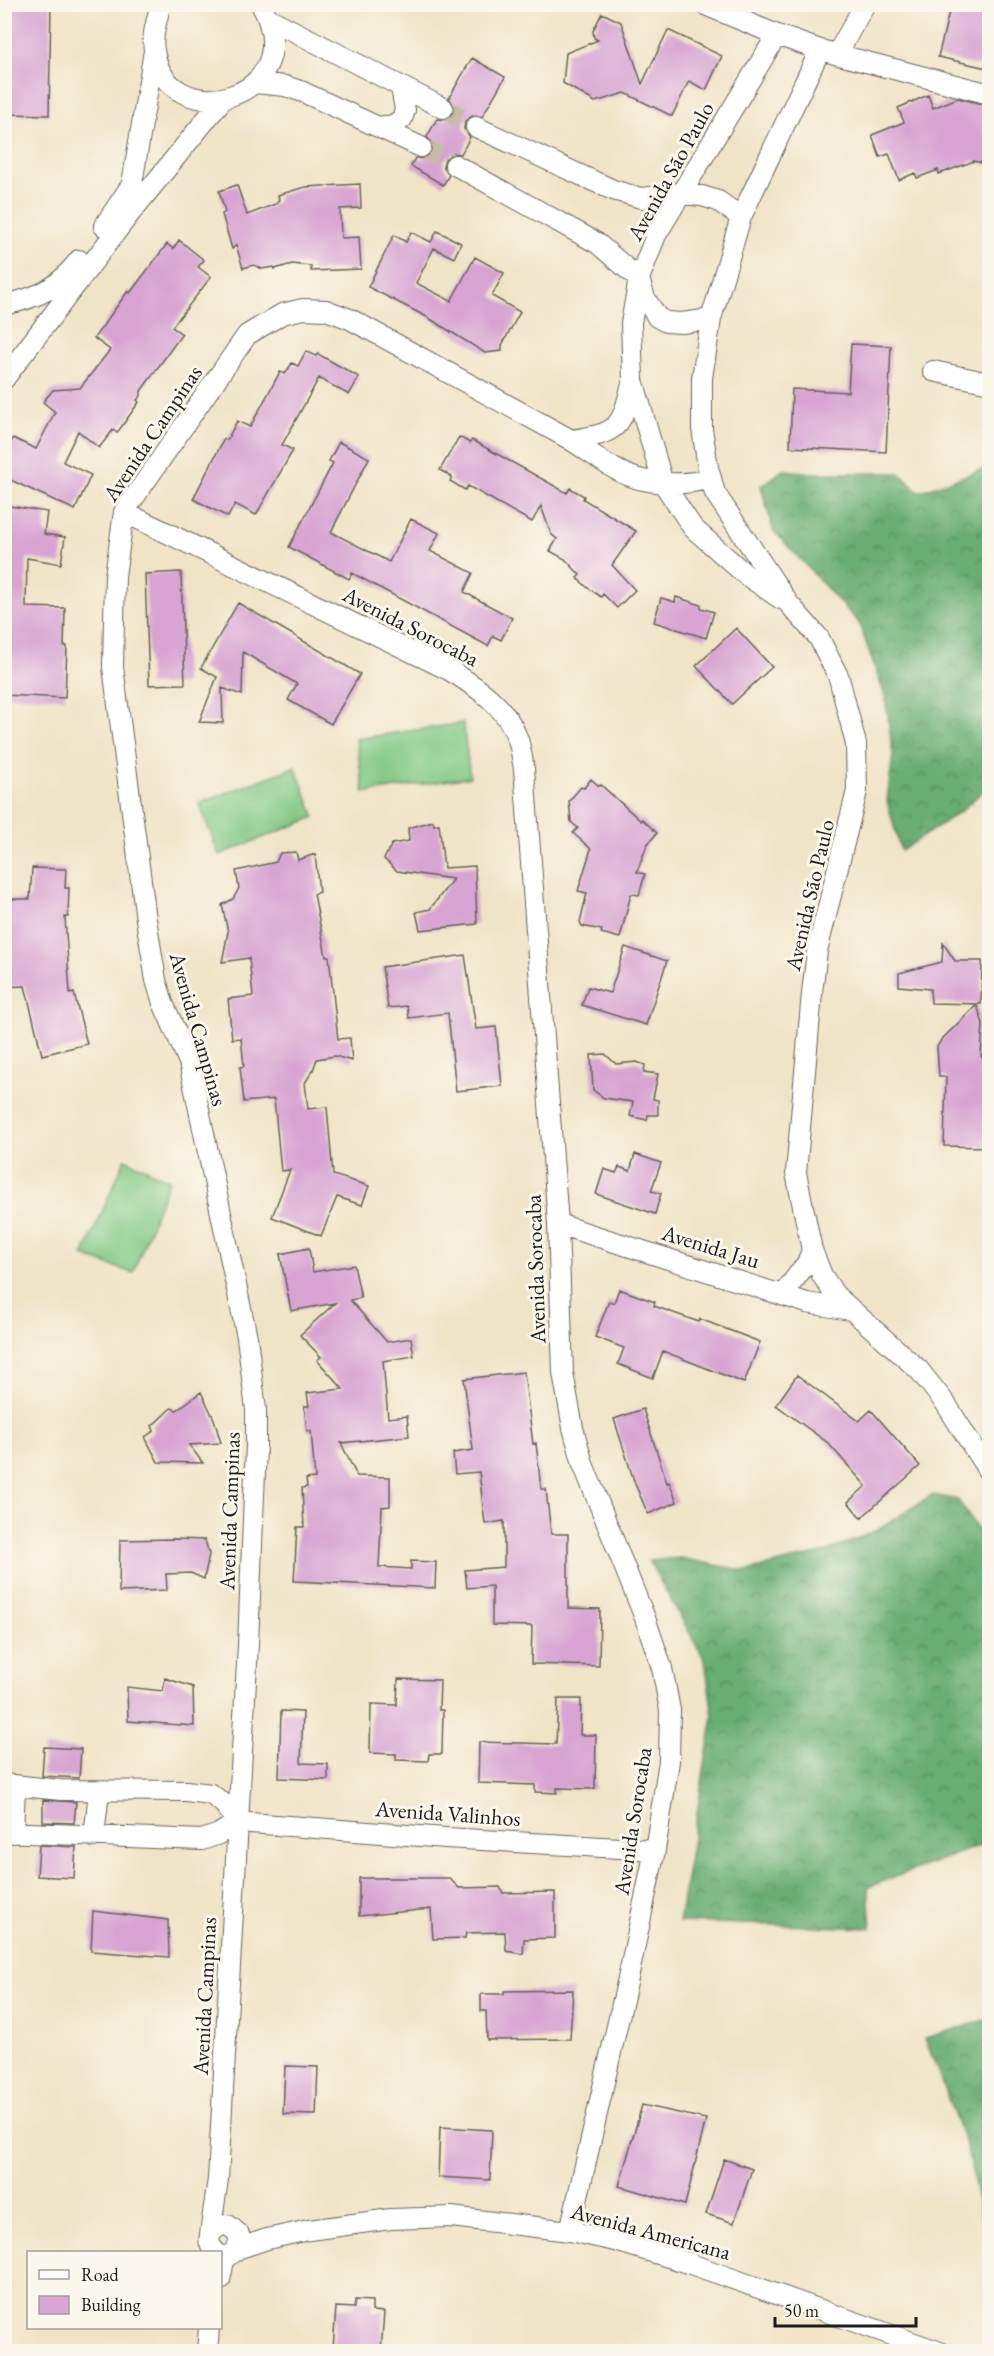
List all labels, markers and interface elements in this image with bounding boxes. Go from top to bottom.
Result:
street label: Avenida São Paulo [620,97,721,247]
street label: Avenida Campinas [96,359,209,508]
street label: Avenida Sorocaba [337,579,484,673]
street label: Avenida São Paulo [778,816,841,975]
street label: Avenida Campinas [162,948,234,1109]
street label: Avenida Sorocaba [518,1194,553,1345]
street label: Avenida Jau [658,1218,764,1275]
street label: Avenida Campinas [212,1431,247,1592]
street label: Avenida Sorocaba [606,1745,659,1898]
street label: Avenida Valinhos [373,1794,522,1833]
street label: Avenida Campinas [186,1916,223,2077]
street label: Avenida Americana [567,2196,734,2267]
legend [27,2251,222,2329]
text: Road [81,2263,120,2286]
scale bar [775,2290,916,2328]
text: Building [81,2293,141,2316]
text: 50 m [784,2299,819,2322]

